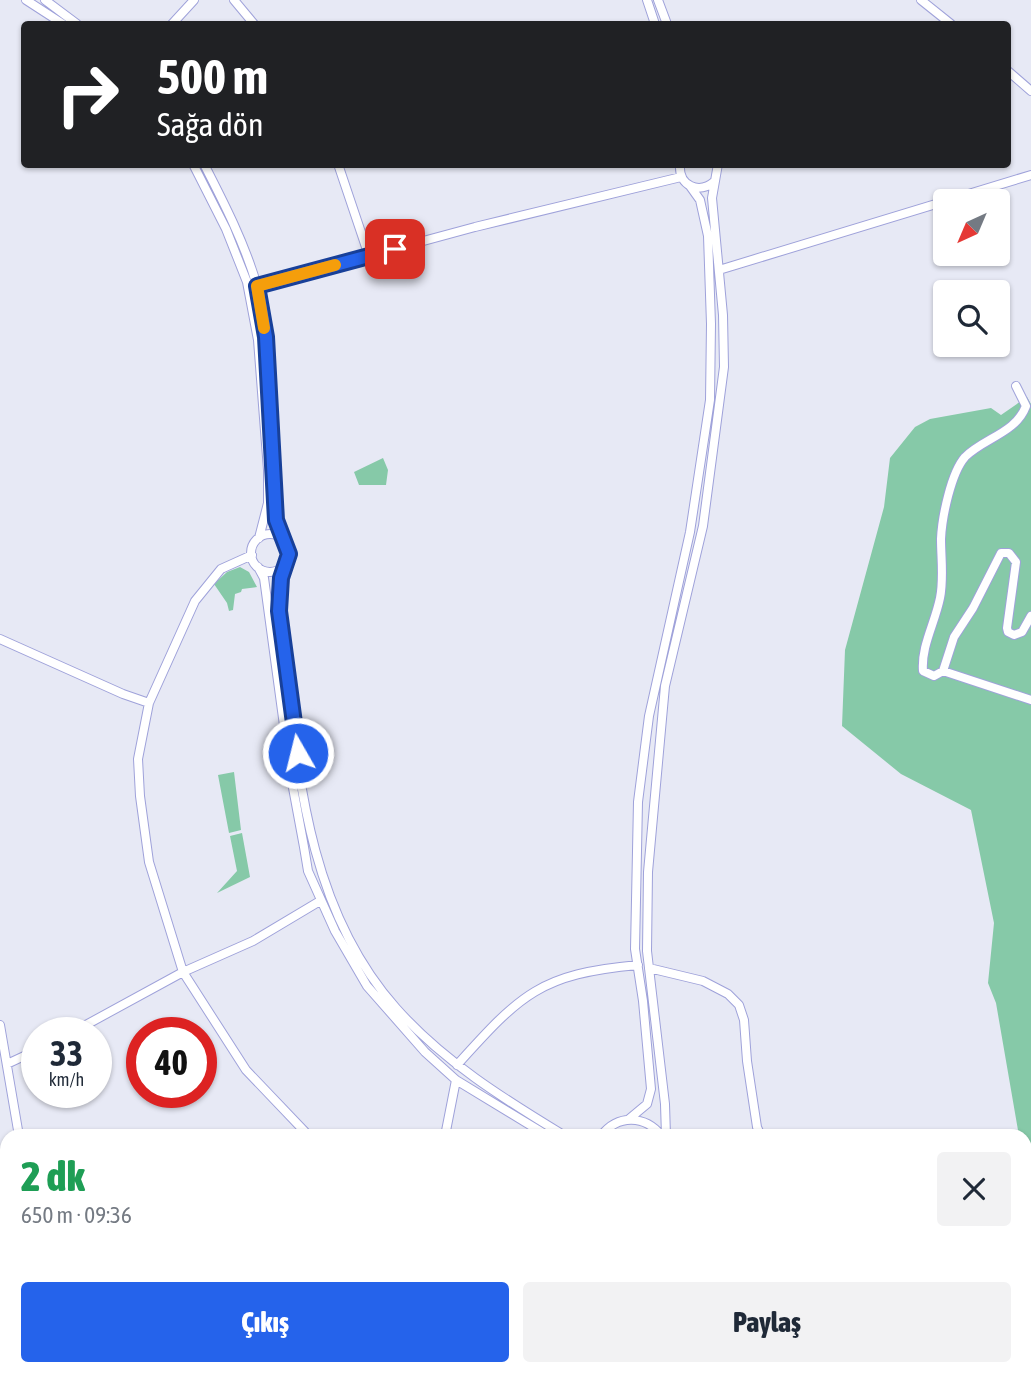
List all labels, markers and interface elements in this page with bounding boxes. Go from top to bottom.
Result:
text: 500 m [157,48,268,104]
icon: right [42,49,133,140]
text: Sağa dön [157,106,263,143]
north arrow [933,189,1010,266]
map controls [933,189,1010,357]
pin [365,219,425,279]
icon: arrive [376,230,414,268]
button: search [933,280,1010,357]
position arrow [261,716,335,790]
speed limit sign: 40 [126,1017,217,1108]
text: 33 [50,1033,83,1073]
text: km/h [49,1069,84,1090]
text: 2 dk [21,1152,85,1200]
button: close [937,1152,1011,1226]
text: 650 m · 09:36 [21,1202,132,1228]
button: Çıkış [21,1282,509,1362]
button: Paylaş [523,1282,1011,1362]

